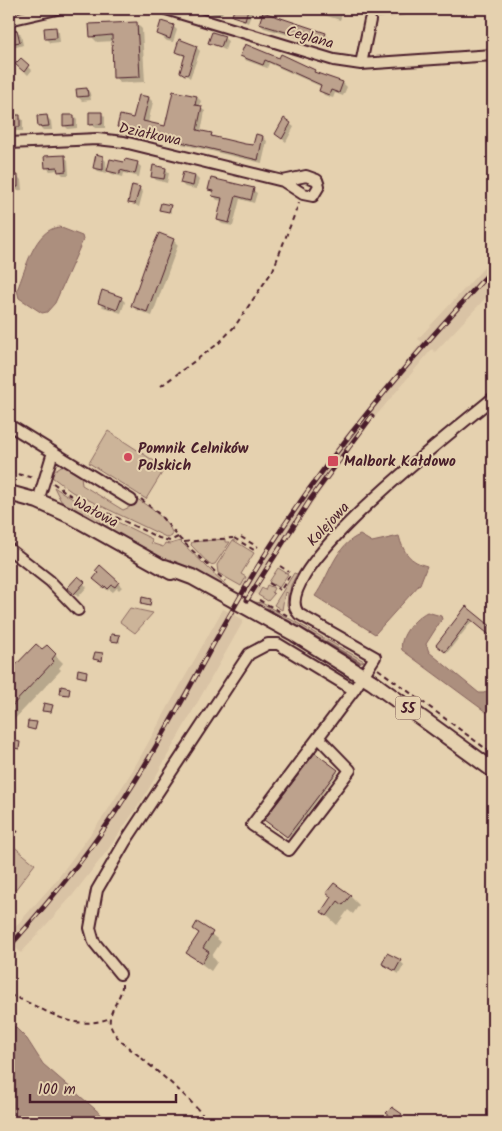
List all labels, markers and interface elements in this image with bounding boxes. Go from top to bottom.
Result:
street label: Ceglana [283,20,336,56]
street label: Działkowa [116,117,183,153]
place label: Pomnik Celników Polskich [138,437,249,478]
place label: Malbork Kałdowo [344,450,456,474]
marker: Pomnik Celników Polskich [122,451,134,463]
marker: Malbork Kałdowo [326,454,340,468]
street label: Wałowa [69,491,122,535]
street label: Kolejowa [302,497,356,553]
road number: 55 [396,696,420,720]
scale bar [30,1071,176,1103]
text: 100 m [38,1078,76,1102]

